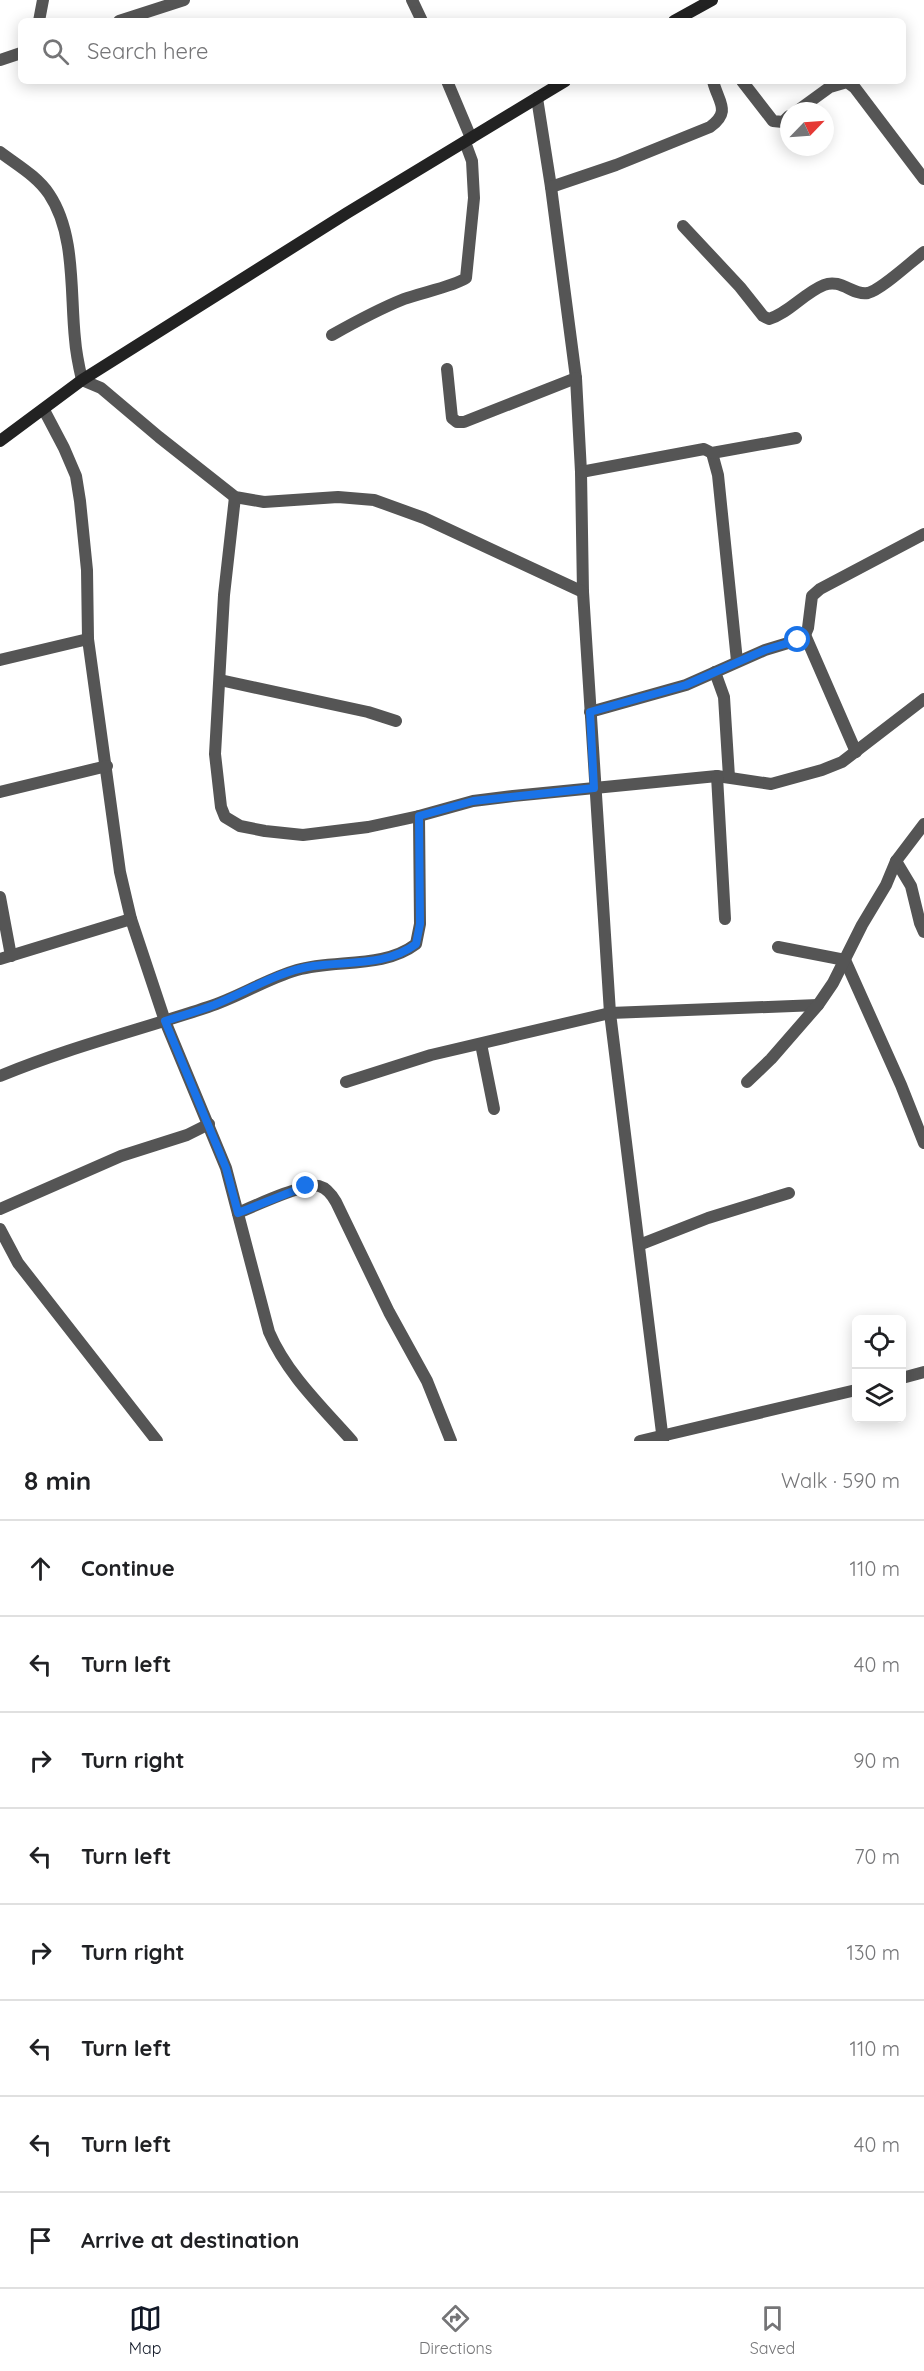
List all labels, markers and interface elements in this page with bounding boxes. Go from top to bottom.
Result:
search box [18,18,906,84]
icon: search [39,35,72,68]
text: Search here [87,37,208,65]
north arrow [780,102,834,156]
route start [784,626,810,652]
route end [292,1172,318,1198]
map controls [852,1315,906,1423]
button: locate [852,1315,906,1369]
button: layers [852,1369,906,1423]
text: 8 min [24,1464,91,1497]
text: Walk · 590 m [781,1468,900,1493]
icon: ahead [24,1552,57,1585]
text: Continue [81,1554,175,1582]
text: 110 m [850,1556,900,1581]
icon: left [24,1648,57,1681]
text: Turn left [81,1650,171,1678]
text: 40 m [854,1652,900,1677]
icon: right [24,1744,57,1777]
text: Turn right [81,1746,185,1774]
text: 90 m [853,1748,900,1773]
icon: left [24,1840,57,1873]
text: Turn left [81,1842,171,1870]
text: 70 m [854,1844,900,1869]
icon: right [24,1936,57,1969]
text: Turn right [81,1938,185,1966]
text: 130 m [847,1940,900,1965]
icon: left [24,2032,57,2065]
text: Turn left [81,2034,171,2062]
text: 110 m [850,2036,900,2061]
icon: left [24,2128,57,2161]
text: Turn left [81,2130,171,2158]
text: 40 m [854,2132,900,2157]
icon: arrive [24,2224,57,2257]
text: Arrive at destination [81,2226,299,2254]
tab: Map [129,2302,162,2358]
tab: Directions [419,2302,492,2358]
tab: Saved [750,2302,795,2358]

